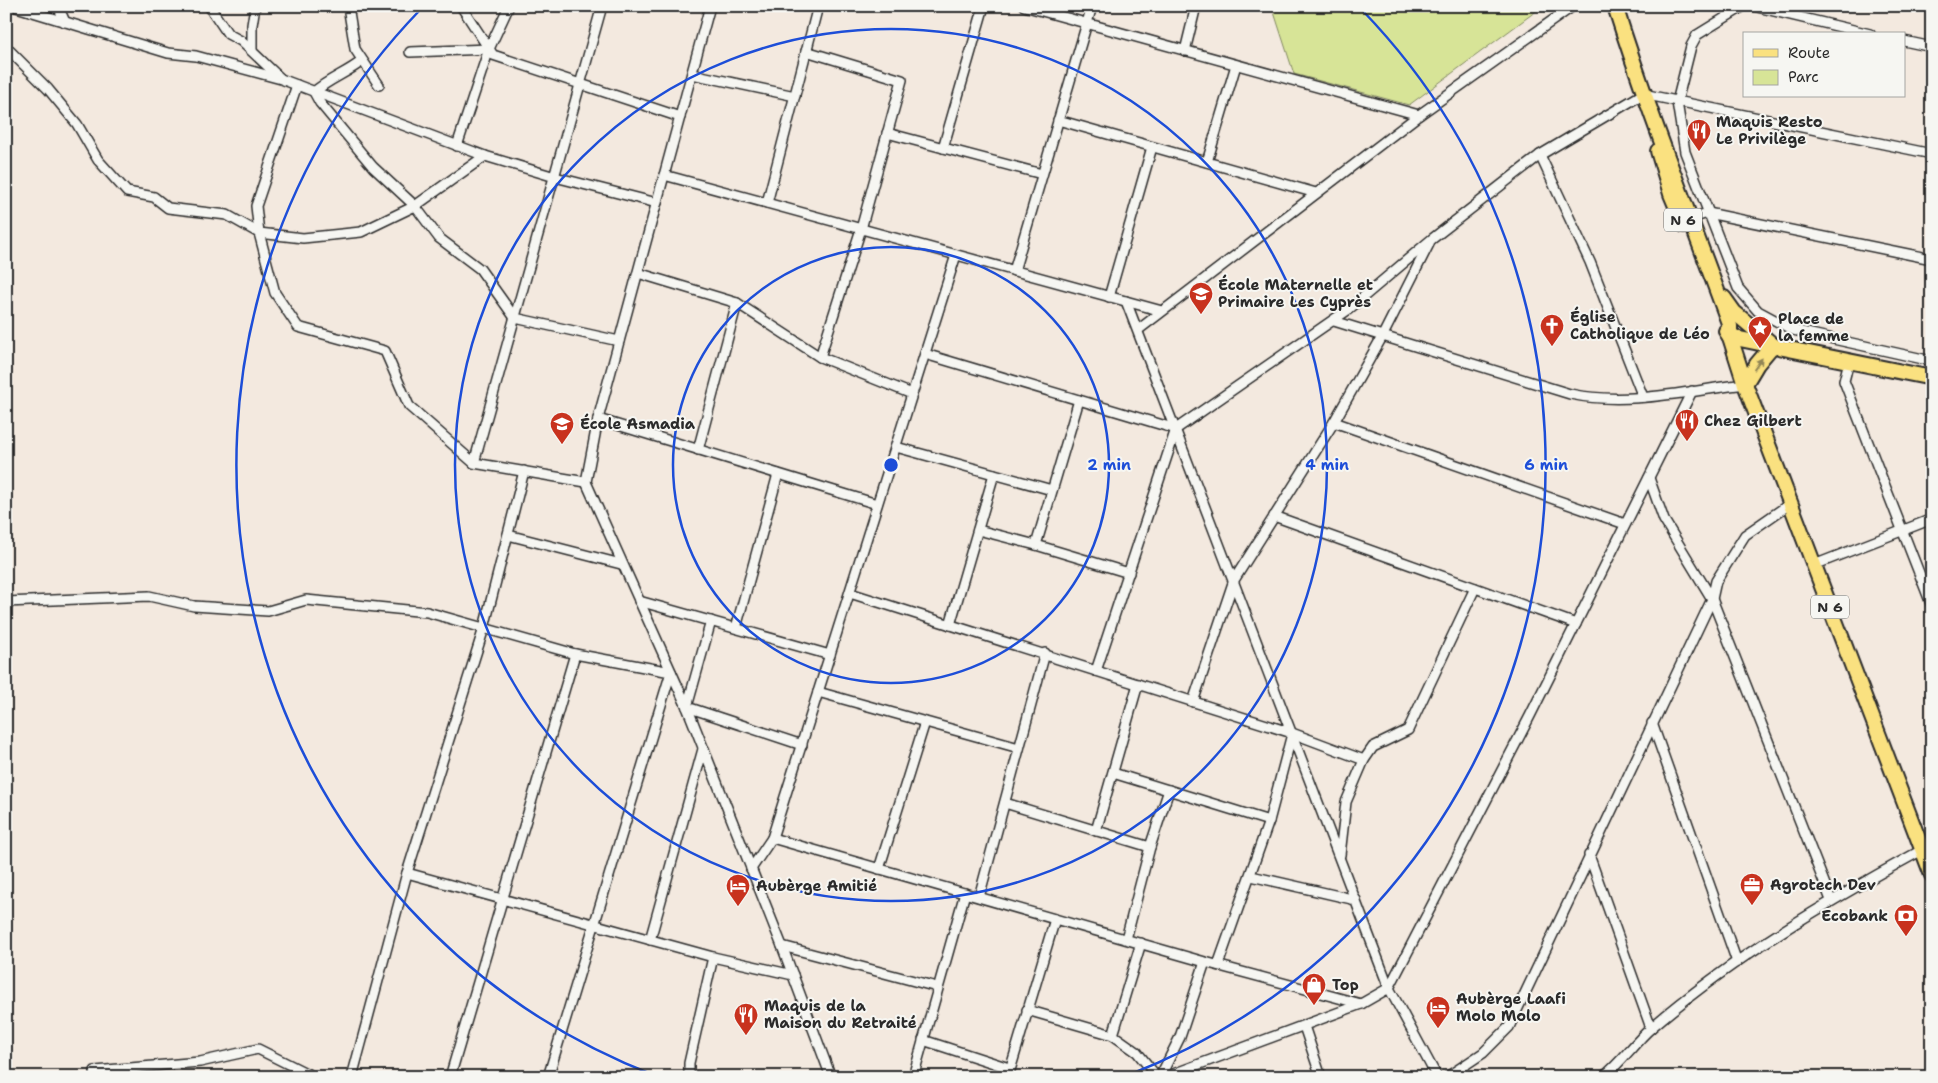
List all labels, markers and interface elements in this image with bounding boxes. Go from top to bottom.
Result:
legend [1743,32,1906,98]
text: Route [1788,43,1830,63]
text: Parc [1788,67,1819,87]
place label: Maquis Resto Le Privilège [1716,112,1823,149]
restaurant icon: Maquis Resto Le Privilège [1686,118,1712,152]
road number: N 6 [1664,208,1702,232]
place label: École Maternelle et Primaire Les Cyprès [1218,274,1373,312]
school or university icon: École Maternelle et Primaire Les Cyprès [1188,281,1214,315]
place label: Église Catholique de Léo [1570,306,1710,344]
place label: Place de la femme [1778,309,1849,346]
church icon: Église Catholique de Léo [1539,313,1565,347]
place icon: Place de la femme [1747,315,1773,349]
one-way arrow [1753,357,1763,371]
restaurant icon: Chez Gilbert [1674,408,1700,442]
school or university icon: École Asmadia [549,411,575,445]
place label: Chez Gilbert [1704,411,1802,431]
place label: École Asmadia [580,413,696,434]
text: 2 min [1087,455,1131,475]
text: 4 min [1305,455,1349,475]
text: 6 min [1524,455,1568,475]
centre of rings [882,456,900,474]
road number: N 6 [1811,596,1849,618]
office icon: Agrotech Dev [1739,872,1765,906]
hotel icon: Aubèrge Amitié [725,873,751,907]
place label: Agrotech Dev [1770,875,1876,895]
place label: Aubèrge Amitié [756,876,877,896]
bank icon: Ecobank [1893,903,1919,937]
place label: Ecobank [1821,906,1888,926]
shop icon: Top [1301,972,1327,1006]
place label: Top [1332,975,1359,995]
place label: Aubèrge Laafi Molo Molo [1456,989,1566,1026]
hotel icon: Aubèrge Laafi Molo Molo [1425,995,1451,1029]
place label: Maquis de la Maison du Retraité [764,996,917,1033]
restaurant icon: Maquis de la Maison du Retraité [733,1002,759,1036]

